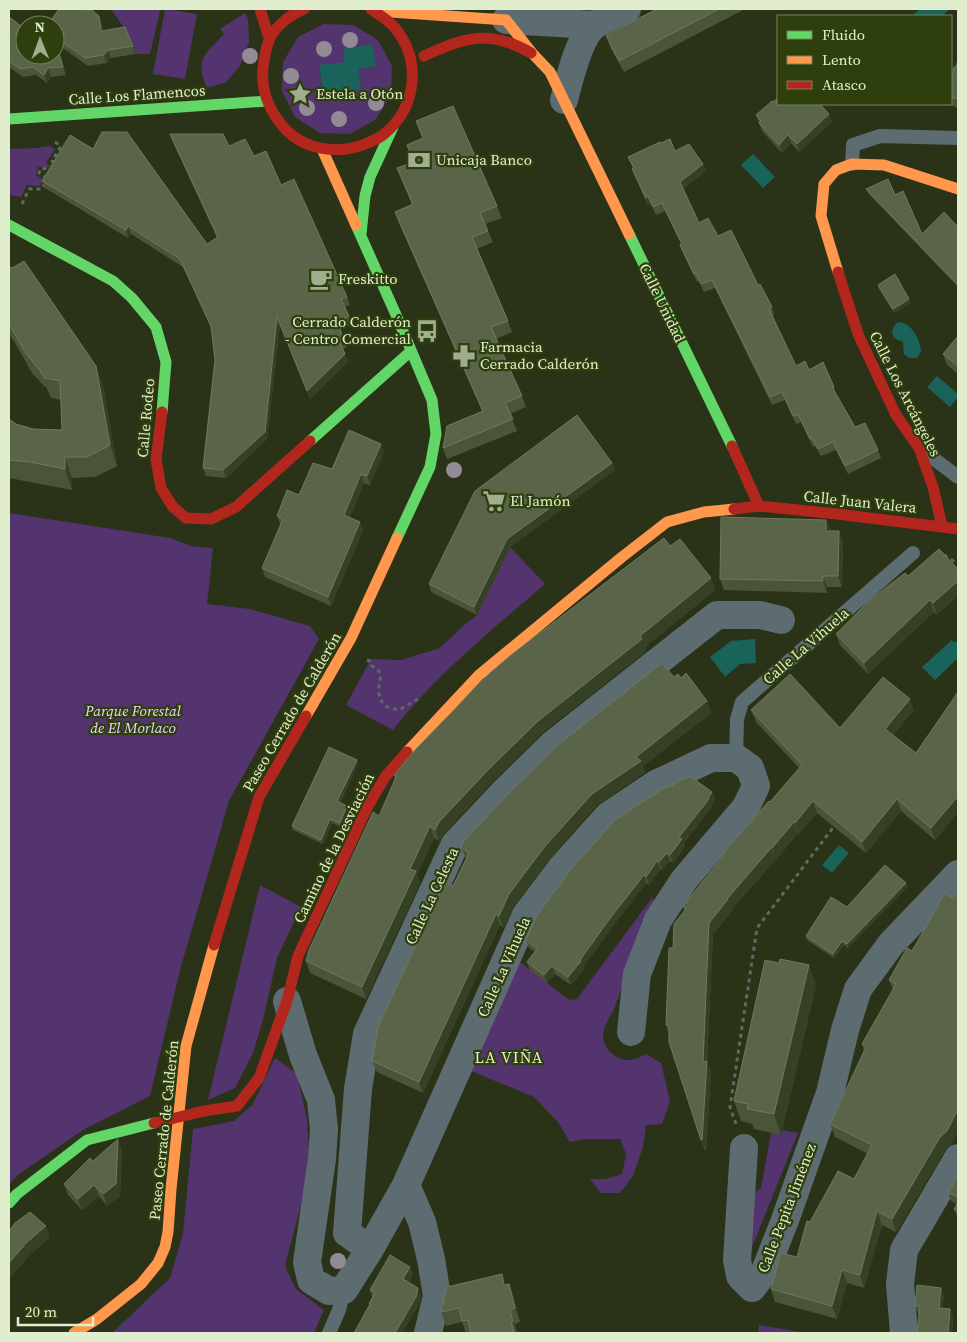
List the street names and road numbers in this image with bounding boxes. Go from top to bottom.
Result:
street label: Calle Los Flamencos [68,79,206,110]
street label: Calle Unidad [634,260,691,346]
street label: Calle Los Arcángeles [865,327,946,460]
street label: Calle Rodeo [132,377,159,458]
street label: Calle Juan Valera [803,485,918,518]
street label: Calle La Vihuela [758,602,854,689]
street label: Paseo Cerrado de Calderón [237,628,346,795]
street label: Camino de la Desviación [288,769,379,926]
street label: Calle La Celesta [400,843,463,948]
street label: Calle La Vihuela [472,913,535,1020]
street label: Paseo Cerrado de Calderón [144,1039,183,1221]
street label: Calle Pepita Jiménez [752,1140,821,1276]

